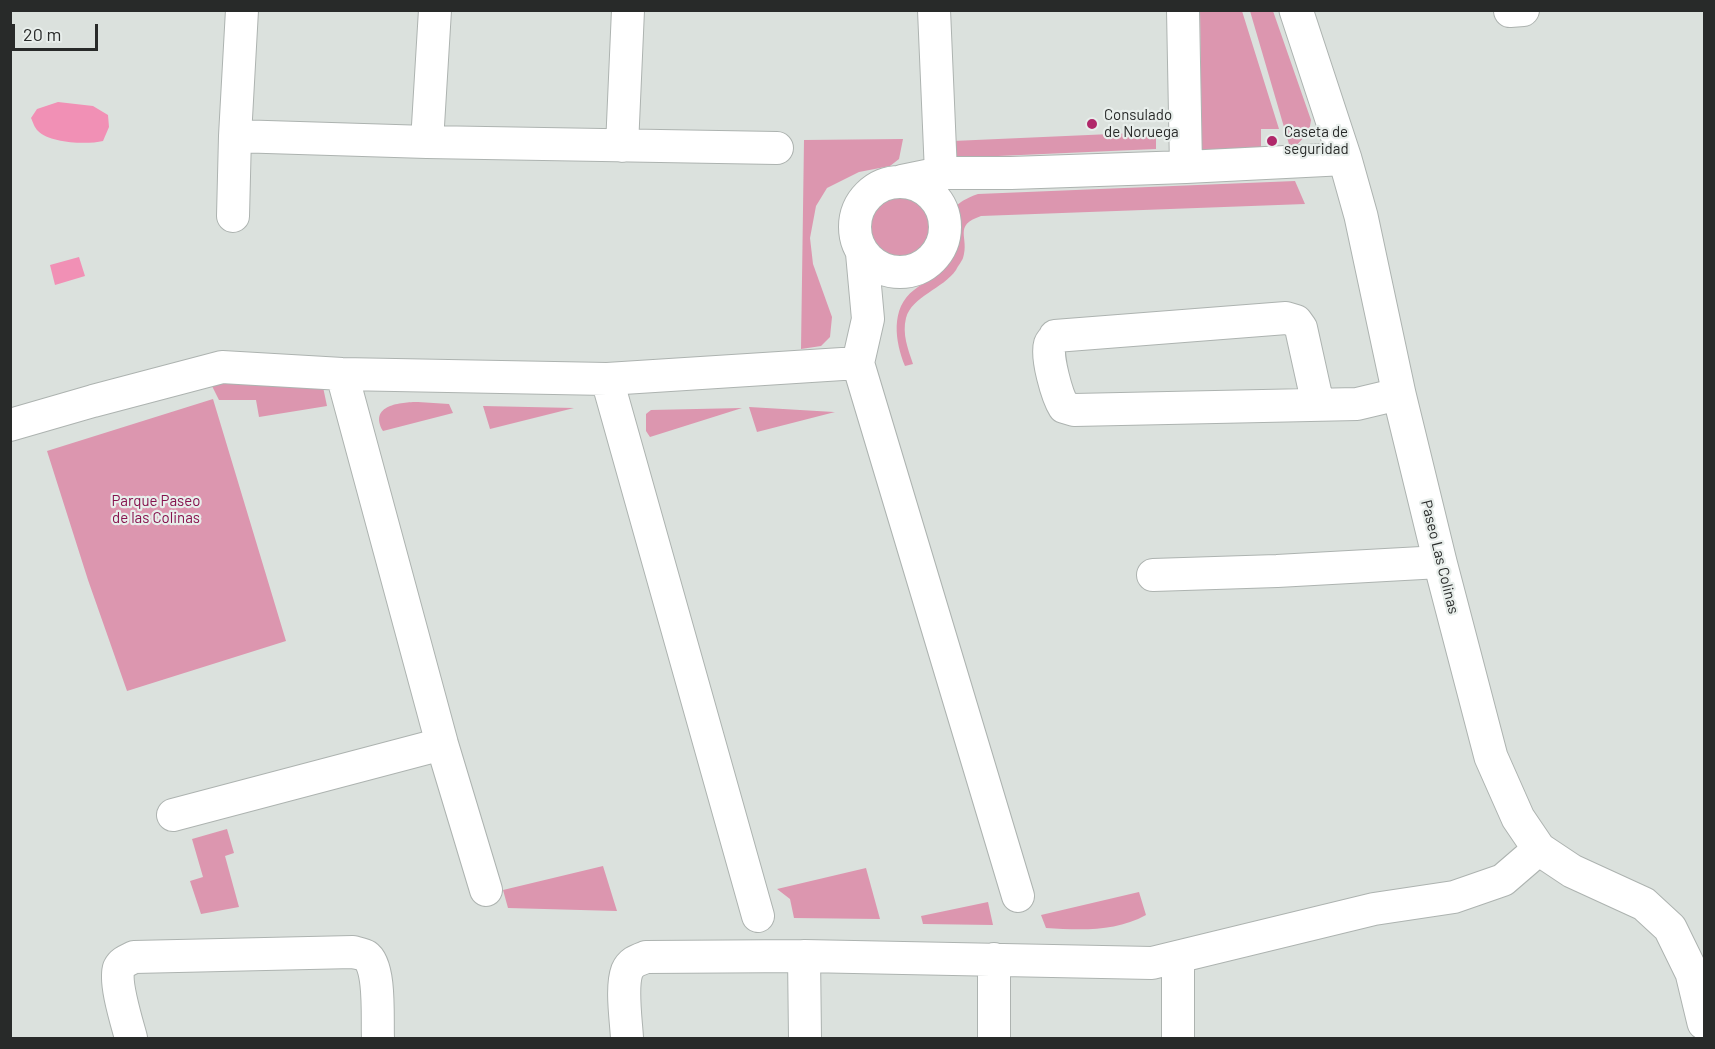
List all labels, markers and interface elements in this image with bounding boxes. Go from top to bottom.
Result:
scale bar [15,12,100,50]
text: 20 m [23,23,61,45]
place label: Consulado de Noruega [1104,106,1179,141]
marker: Consulado de Noruega [1085,117,1099,131]
place label: Caseta de seguridad [1284,123,1349,158]
marker: Caseta de seguridad [1265,134,1279,148]
park label: Parque Paseo de las Colinas [112,492,200,527]
street label: Paseo Las Colinas [1417,498,1463,616]

